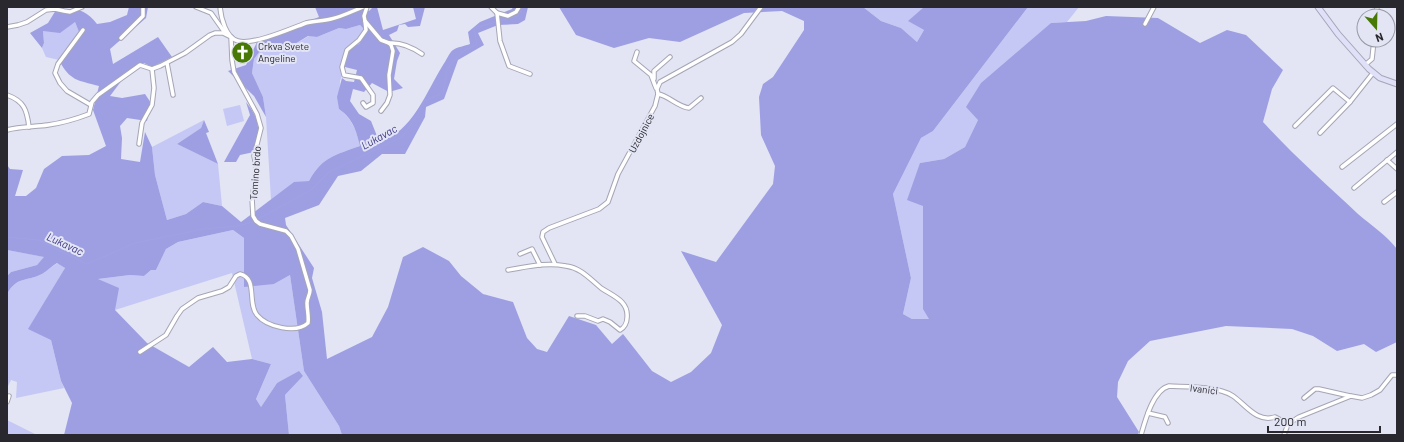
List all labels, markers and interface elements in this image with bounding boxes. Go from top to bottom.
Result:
north arrow [1356,8,1396,48]
text: N [1374,31,1385,45]
church icon: Crkva Svete Angeline [230,39,256,65]
place label: Crkva Svete Angeline [258,40,309,64]
street label: Uzdojnice [626,111,656,155]
water label: Lukavac [359,121,399,152]
street label: Tomino brdo [247,146,263,200]
water label: Lukavac [45,229,86,258]
street label: Ivanići [1189,381,1219,397]
scale bar [1268,408,1380,434]
text: 200 m [1274,414,1306,428]

